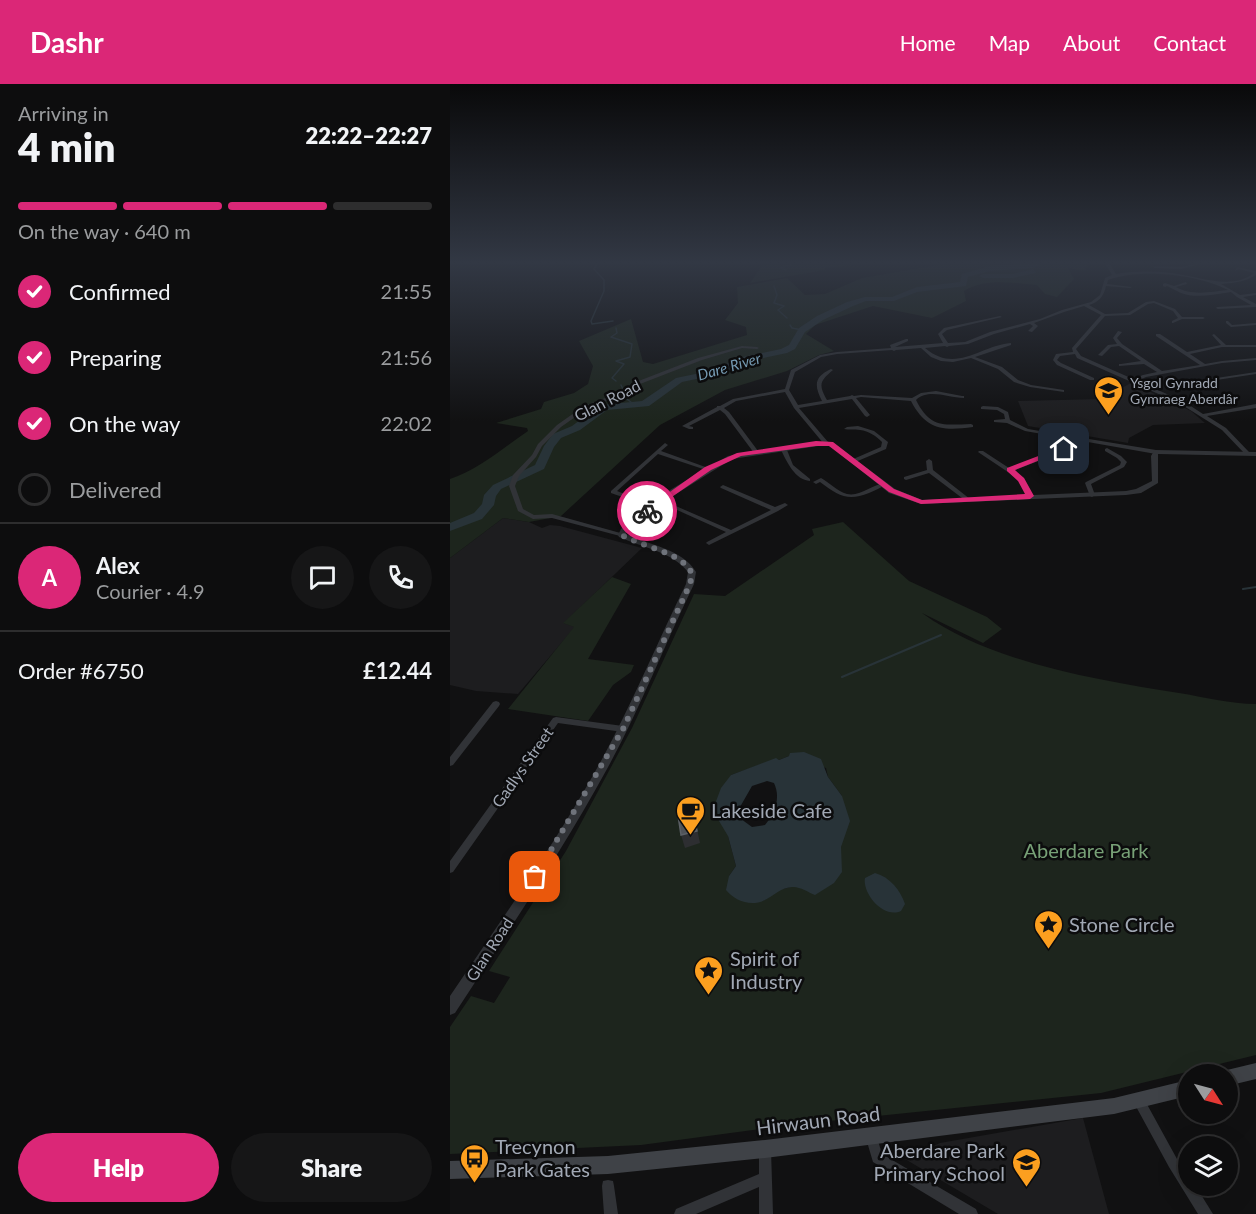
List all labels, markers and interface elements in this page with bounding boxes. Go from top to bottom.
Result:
text: Dashr [30,25,104,59]
text: Home [900,30,956,55]
text: Map [989,30,1030,55]
text: About [1063,30,1120,55]
text: Contact [1153,30,1226,55]
text: Arriving in [18,101,109,125]
text: 22:22–22:27 [306,122,432,149]
text: 4 min [18,124,115,170]
text: On the way · 640 m [18,219,191,243]
icon: check [18,275,51,308]
text: Confirmed [69,278,171,305]
text: 21:55 [381,279,432,303]
icon: check [18,341,51,374]
text: Preparing [69,344,161,371]
text: 21:56 [381,345,432,369]
water label: Dare River [695,348,764,384]
school or university icon: Ysgol Gynradd Gymraeg Aberdâr [1093,374,1125,416]
place label: Ysgol Gynradd Gymraeg Aberdâr [1130,374,1238,407]
street label: Glan Road [571,375,643,425]
icon: check [18,407,51,440]
text: On the way [69,410,180,437]
text: 22:02 [381,411,432,435]
pin [1038,423,1089,474]
icon: home [1047,432,1080,465]
text: Delivered [69,476,162,503]
courier [617,481,677,541]
icon: bike [631,495,664,528]
button: chat [291,546,354,609]
button: phone [369,546,432,609]
text: Alex [96,552,140,579]
text: A [42,564,57,591]
text: Courier · 4.9 [96,579,205,603]
text: Order #6750 [18,657,144,684]
text: £12.44 [363,657,432,684]
street label: Gadlys Street [487,723,557,811]
cafe icon: Lakeside Cafe [674,794,706,836]
place label: Lakeside Cafe [711,798,832,822]
park label: Aberdare Park [1024,838,1149,862]
pin [509,851,560,902]
icon: bag [518,860,551,893]
place icon: Stone Circle [1032,908,1064,950]
place label: Stone Circle [1069,912,1175,936]
street label: Glan Road [461,914,517,984]
place label: Spirit of Industry [730,946,803,993]
place icon: Spirit of Industry [693,954,725,996]
north arrow [1178,1064,1238,1124]
map controls [1178,1064,1238,1196]
street label: Hirwaun Road [755,1101,881,1139]
button: Help [18,1133,219,1202]
button: Share [231,1133,432,1202]
place label: Trecynon Park Gates [495,1134,590,1181]
button: layers [1178,1136,1238,1196]
place label: Aberdare Park Primary School [874,1138,1006,1185]
bus stop icon: Trecynon Park Gates [458,1142,490,1184]
school or university icon: Aberdare Park Primary School [1010,1146,1042,1188]

